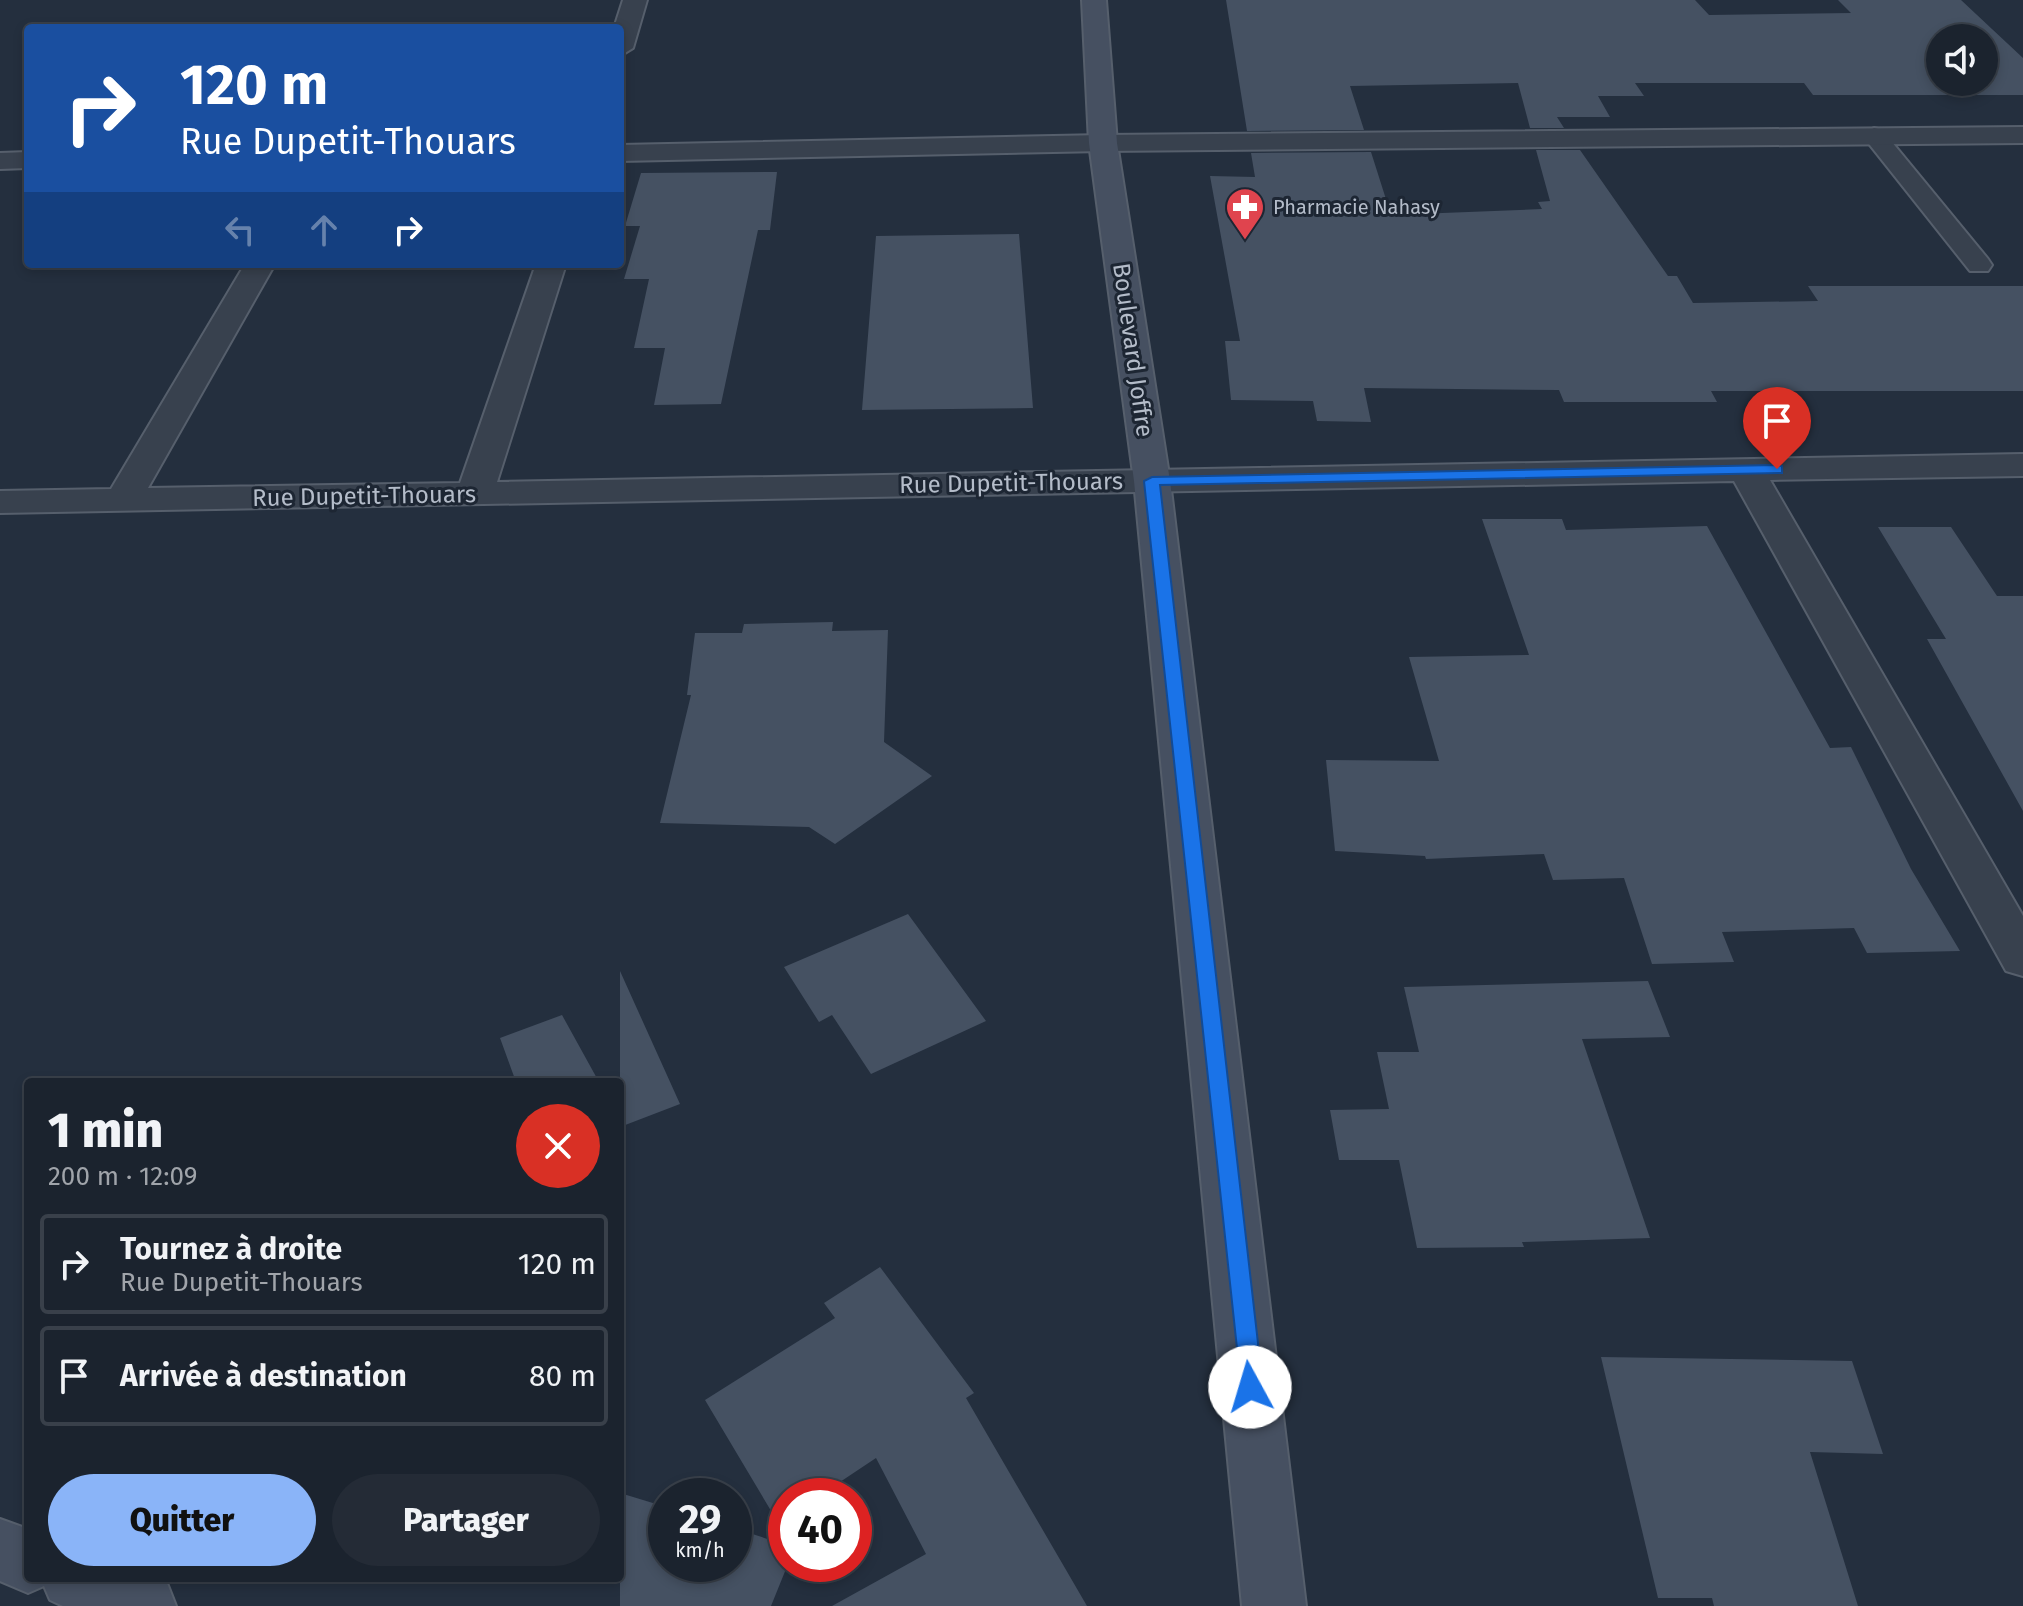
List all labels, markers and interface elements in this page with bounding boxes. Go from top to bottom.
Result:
map controls [1926,24,1998,96]
button: sound [1926,24,1998,96]
text: 120 m [180,52,328,119]
icon: right [48,56,152,160]
text: Rue Dupetit-Thouars [180,120,516,164]
pharmacy icon: Pharmacie Nahasy [1224,186,1266,241]
place label: Pharmacie Nahasy [1273,195,1440,219]
icon: left [218,208,262,252]
icon: ahead [302,208,346,252]
icon: right [386,208,430,252]
street label: Boulevard Joffre [1107,261,1159,439]
pin [1743,387,1811,469]
icon: arrive [1755,399,1799,443]
street label: Rue Dupetit-Thouars [899,467,1123,499]
street label: Rue Dupetit-Thouars [252,480,476,512]
text: 1 min [48,1102,163,1160]
button: close [516,1104,600,1188]
text: 200 m · 12:09 [48,1161,197,1192]
text: Tournez à droite [120,1231,342,1267]
icon: right [52,1242,96,1286]
text: 120 m [518,1246,596,1282]
text: Rue Dupetit-Thouars [120,1267,363,1298]
position arrow [1208,1345,1292,1429]
icon: arrive [52,1354,96,1398]
text: Arrivée à destination [120,1358,407,1394]
text: 80 m [529,1358,596,1394]
button: Quitter [48,1474,316,1566]
button: Partager [332,1474,600,1566]
speed limit sign: 40 [768,1478,872,1582]
text: 29 [679,1496,721,1544]
text: km/h [675,1538,725,1562]

